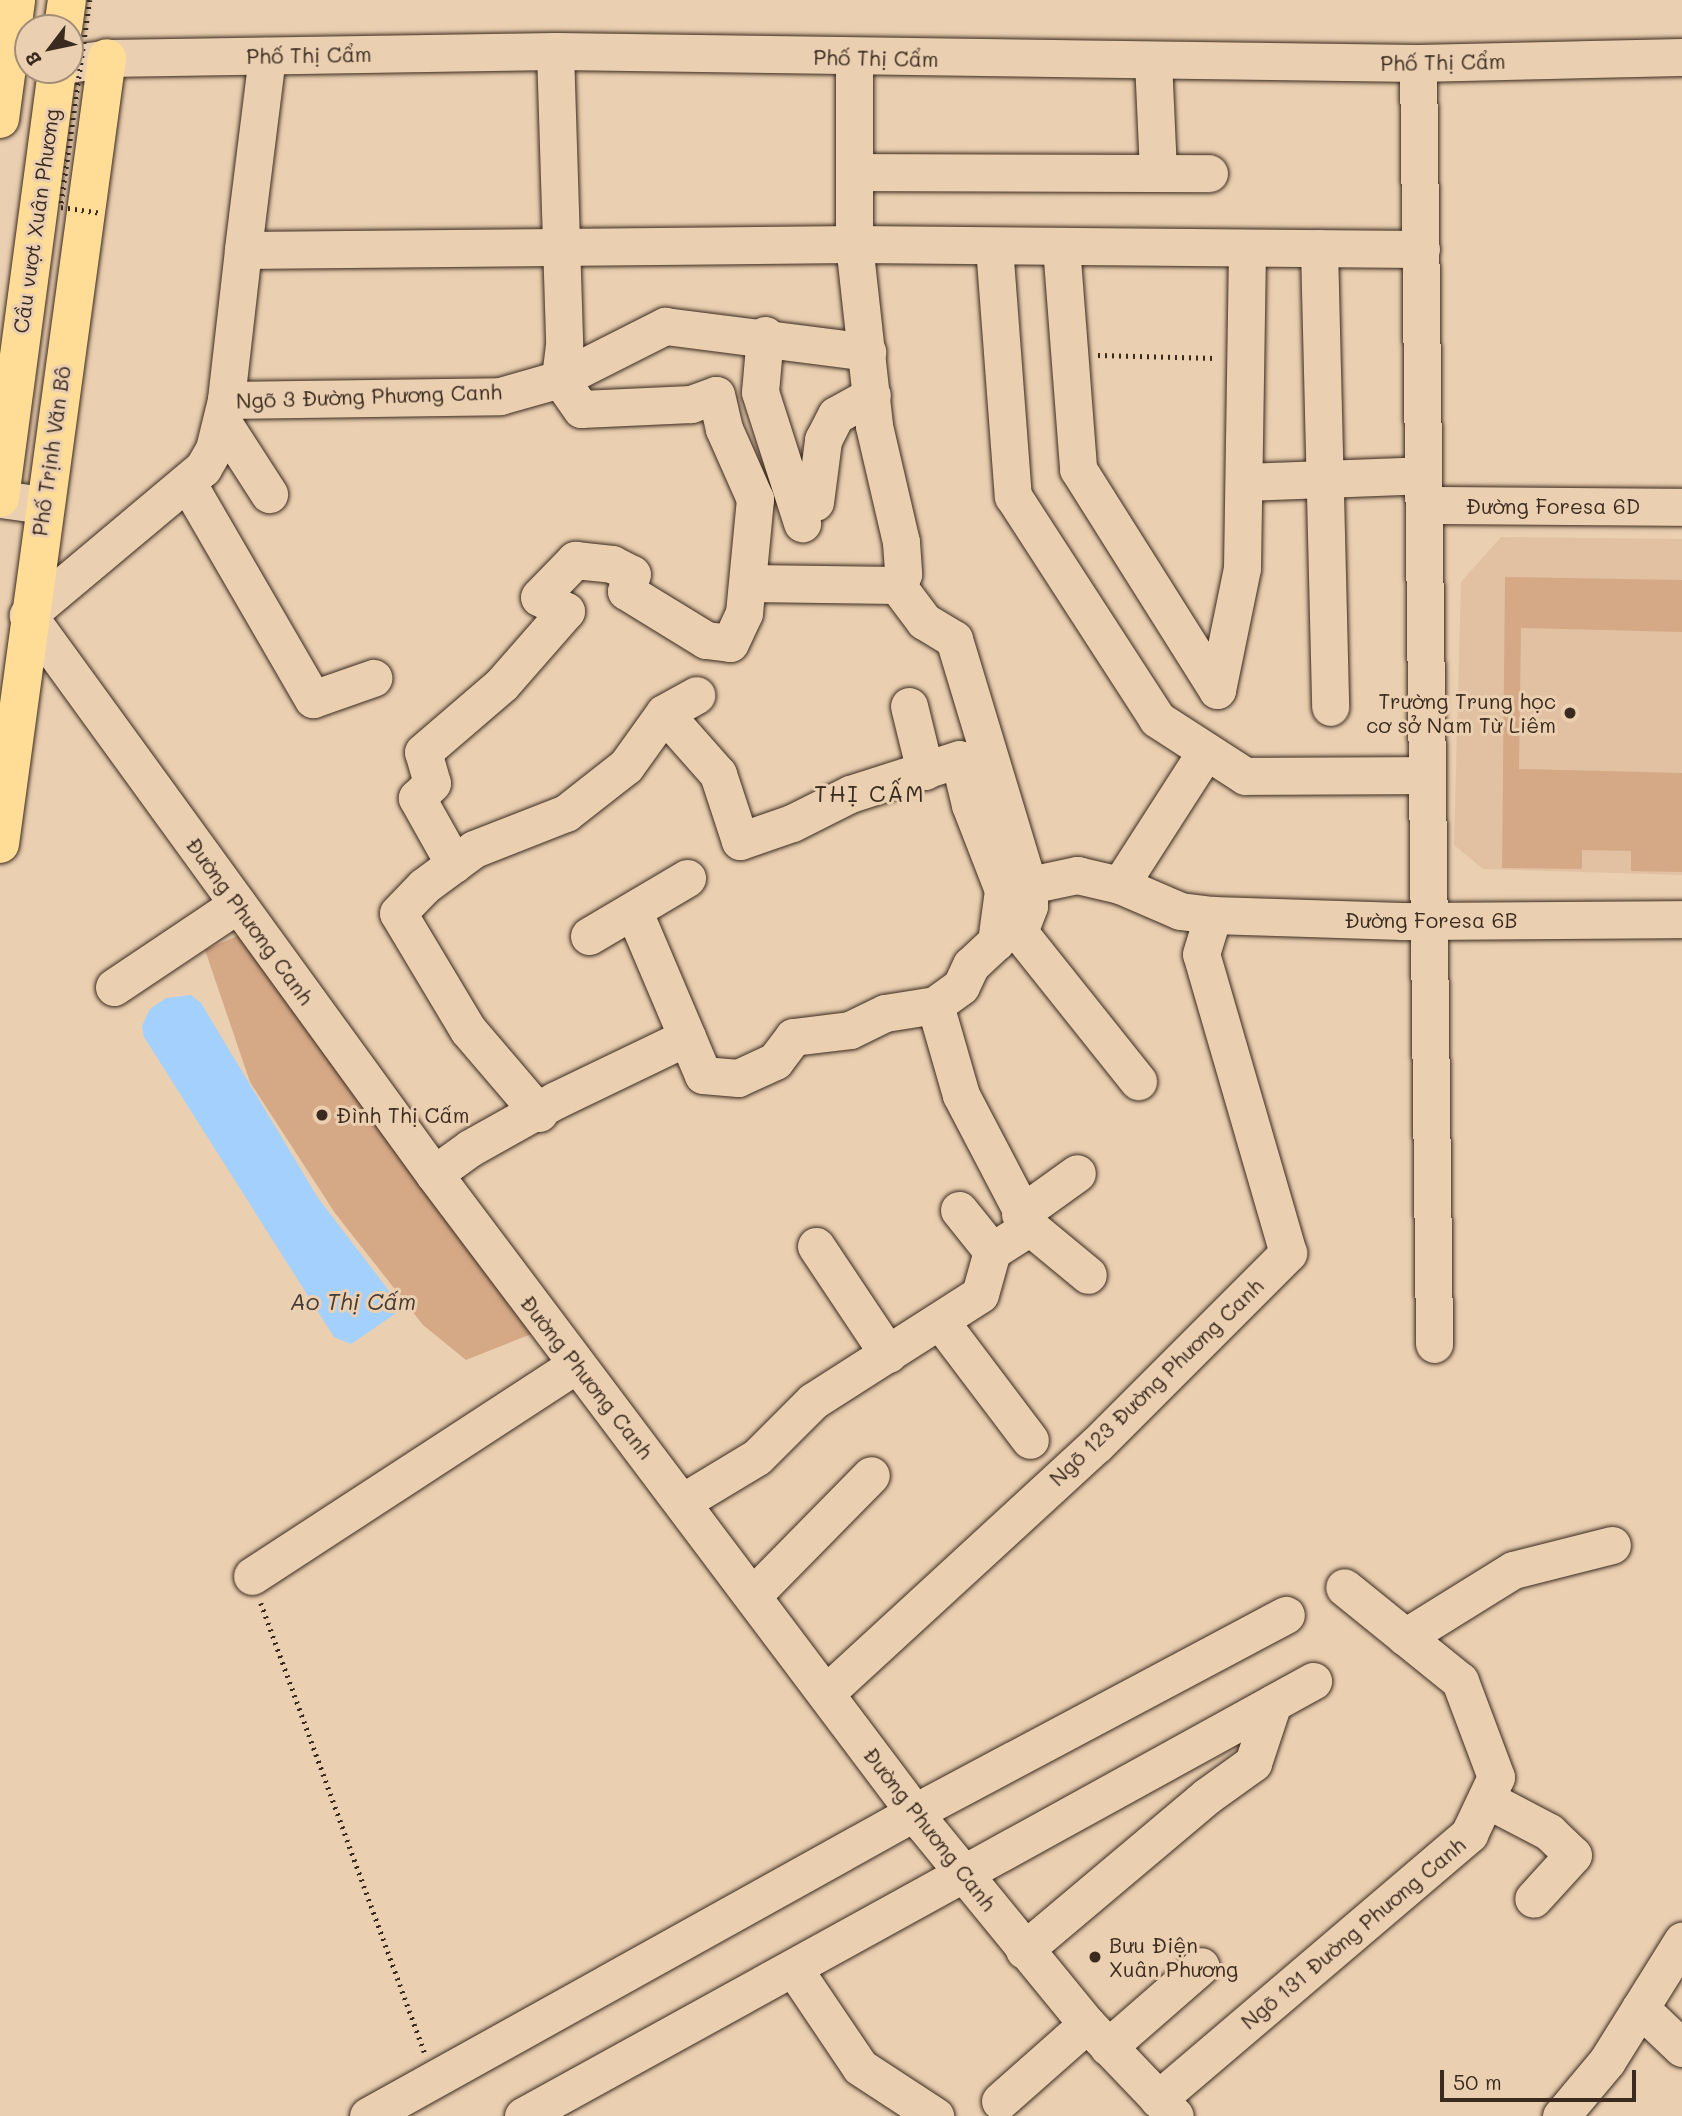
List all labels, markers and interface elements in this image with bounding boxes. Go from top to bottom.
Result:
north arrow [14,14,84,84]
street label: Phố Thị Cẩm [246,41,372,69]
street label: Phố Thị Cẩm [813,44,939,72]
text: B [18,47,46,71]
street label: Phố Thị Cẩm [1380,48,1506,76]
street label: Cầu vượt Xuân Phương [8,107,64,335]
street label: Phố Trịnh Văn Bô [27,364,75,538]
street label: Ngõ 3 Đường Phương Canh [236,379,502,413]
street label: Đường Foresa 6D [1466,493,1640,519]
place label: Trường Trung học cơ sở Nam Từ Liêm [1366,688,1556,738]
marker: Trường Trung học cơ sở Nam Từ Liêm [1562,705,1578,721]
district label: THỊ CẤM [815,779,925,807]
street label: Đường Phương Canh [181,833,319,1009]
street label: Đường Foresa 6B [1344,907,1518,933]
place label: Đình Thị Cấm [336,1102,469,1128]
marker: Đình Thị Cấm [314,1107,330,1123]
street label: Ngõ 123 Đường Phương Canh [1044,1273,1268,1491]
water label: Ao Thị Cấm [290,1287,416,1315]
street label: Đường Phương Canh [515,1290,659,1464]
street label: Đường Phương Canh [858,1742,1002,1916]
street label: Ngõ 131 Đường Phương Canh [1236,1832,1470,2034]
place label: Bưu Điện Xuân Phương [1109,1932,1238,1982]
marker: Bưu Điện Xuân Phương [1087,1949,1103,1965]
scale bar [1444,2056,1640,2100]
text: 50 m [1453,2068,1502,2095]

